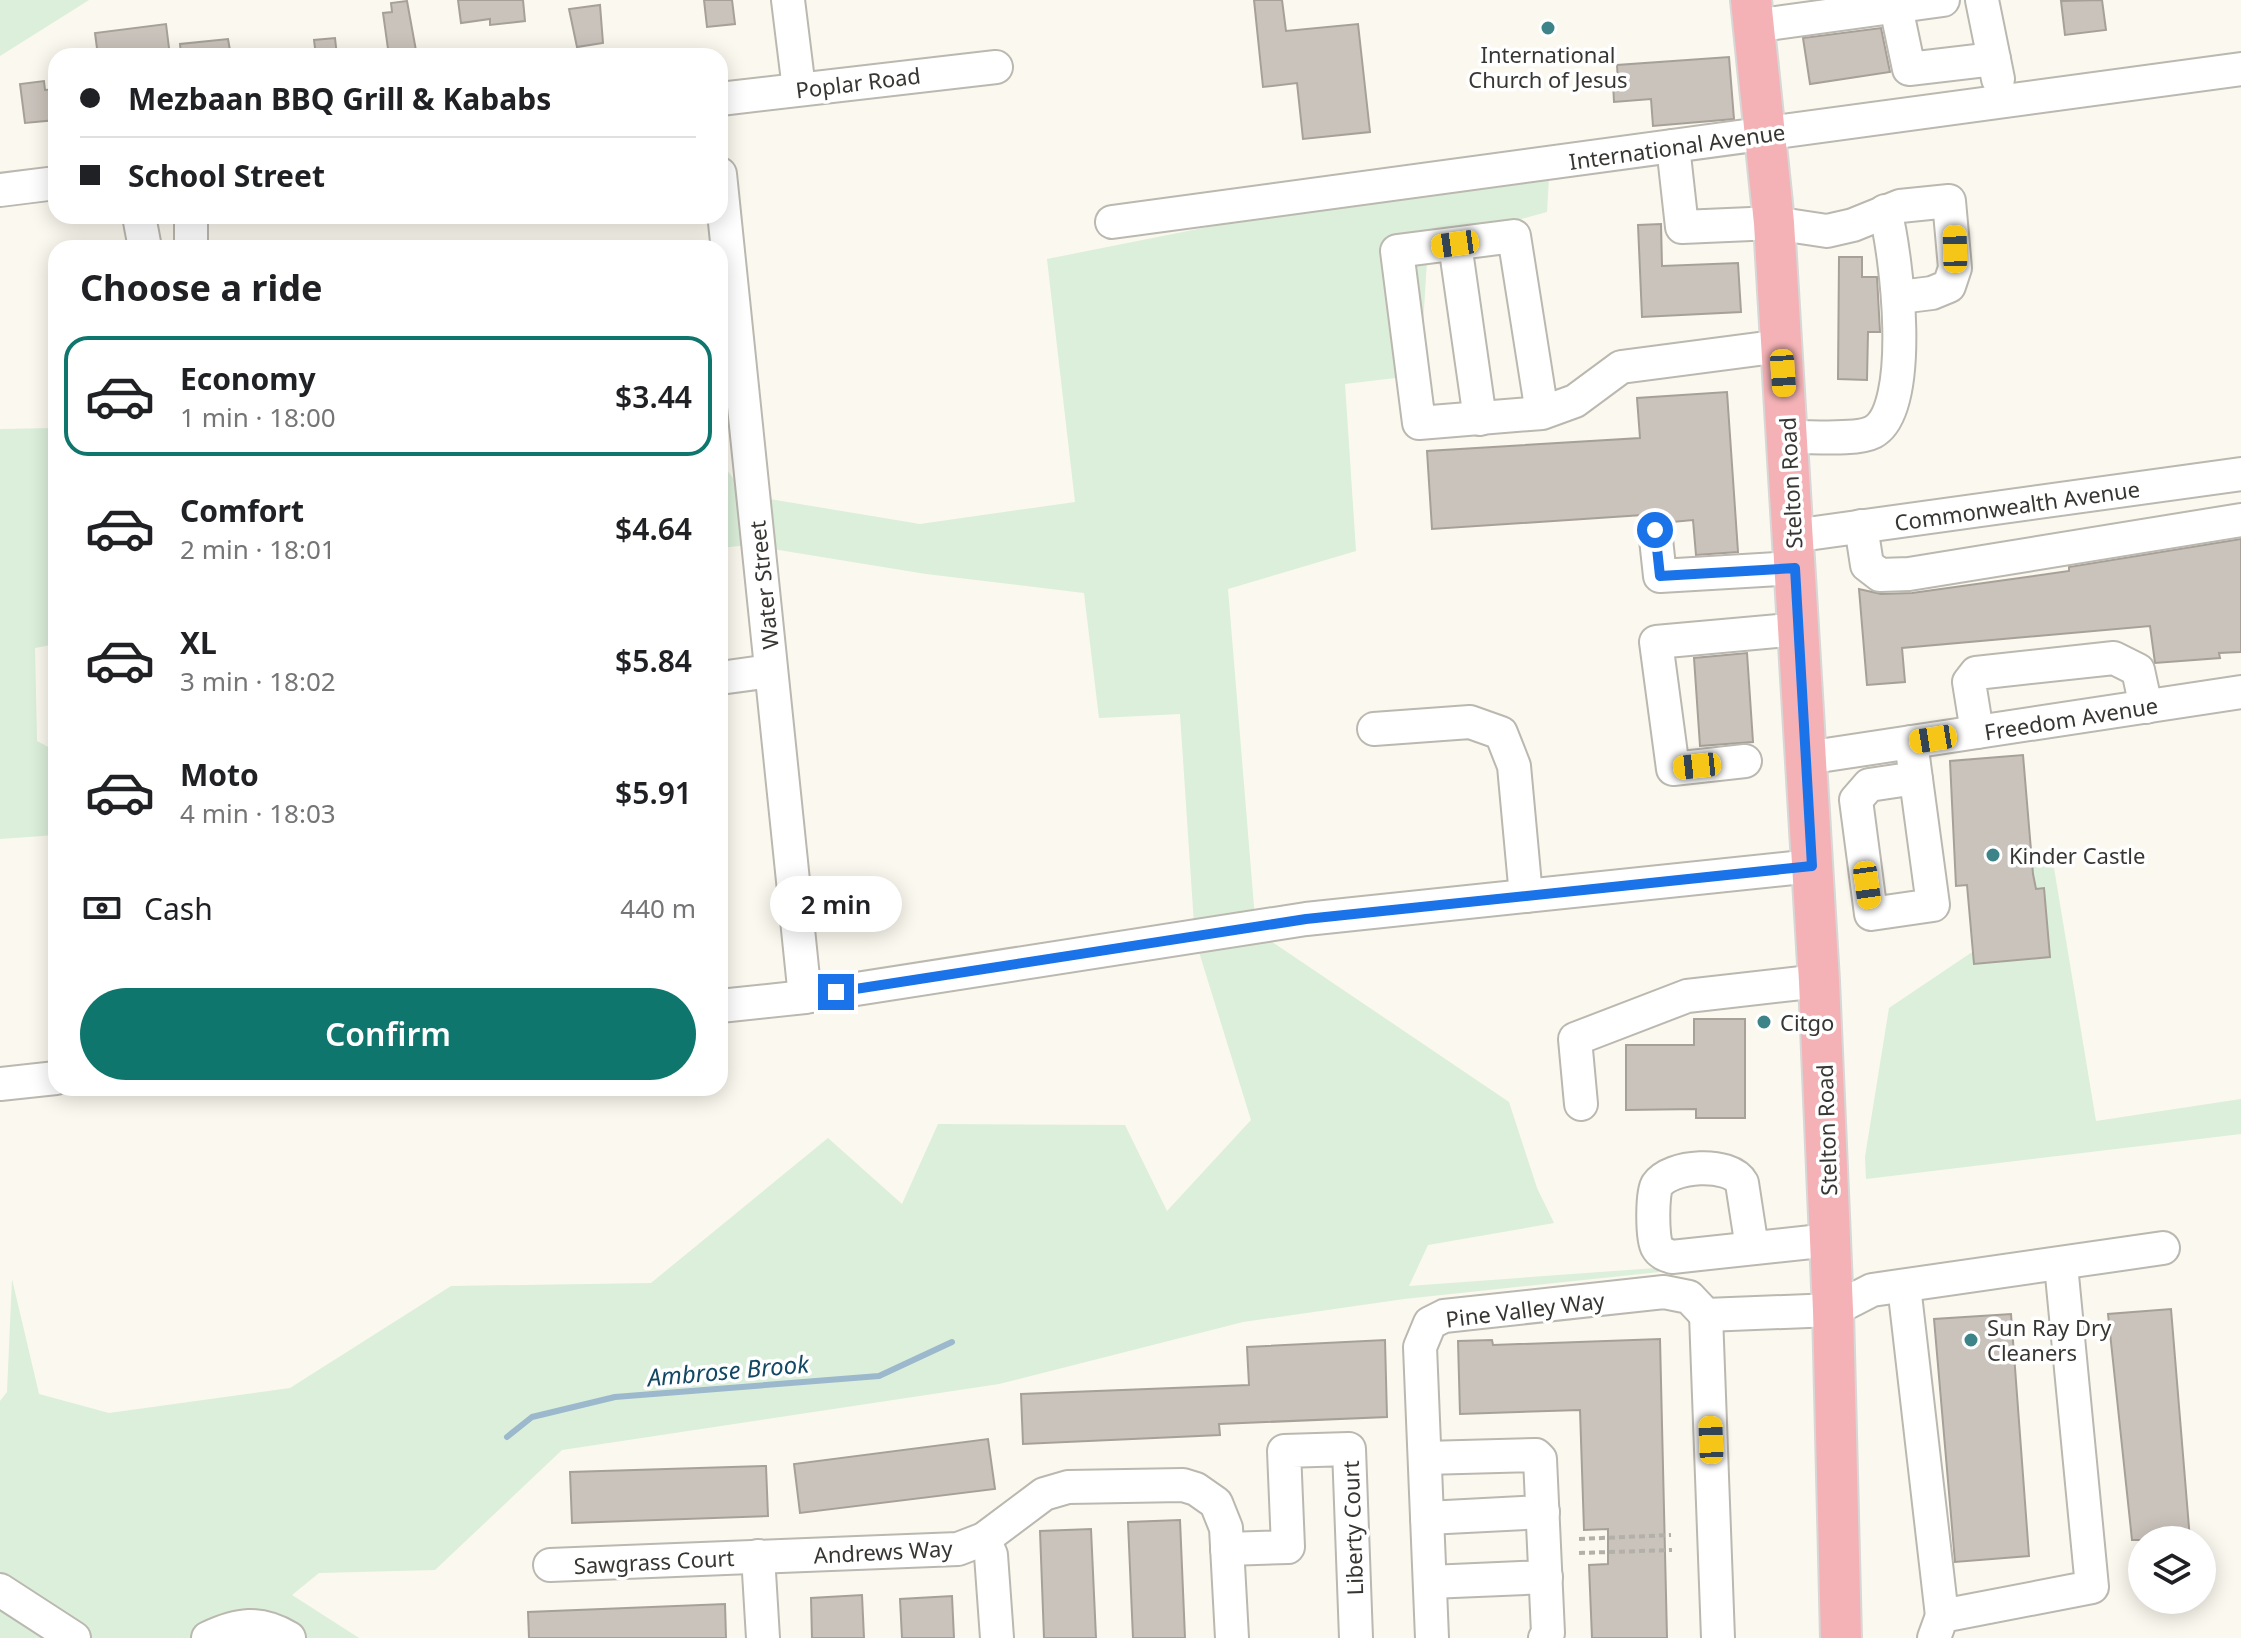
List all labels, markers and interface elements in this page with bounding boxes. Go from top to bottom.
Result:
marker: International Church of Jesus [1539,19,1557,37]
place label: International Church of Jesus [1468,39,1628,94]
street label: Poplar Road [794,59,922,105]
text: Mezbaan BBQ Grill & Kababs [128,78,551,119]
street label: International Avenue [1567,116,1787,176]
text: School Street [128,155,325,196]
car [1943,225,1967,273]
car [1430,229,1480,259]
text: Choose a ride [80,263,322,312]
car [1769,348,1797,398]
text: Economy [180,358,316,399]
icon: car [84,360,156,432]
text: $3.44 [615,376,692,417]
text: 1 min · 18:00 [180,399,336,435]
street label: Stelton Road [1772,417,1808,549]
street label: Commonwealth Avenue [1892,473,2142,537]
text: Comfort [180,490,304,531]
icon: car [84,492,156,564]
text: $4.64 [615,508,692,549]
route start [1637,512,1673,548]
street label: Water Street [741,519,785,651]
text: 2 min · 18:01 [180,531,336,567]
text: XL [180,622,217,663]
icon: car [84,624,156,696]
text: $5.84 [615,640,692,681]
text: 3 min · 18:02 [180,663,336,699]
street label: Freedom Avenue [1982,689,2160,747]
car [1907,723,1959,755]
car [1672,752,1722,780]
text: Moto [180,754,259,795]
icon: car [84,756,156,828]
text: $5.91 [615,772,692,813]
text: 4 min · 18:03 [180,795,336,831]
place label: Kinder Castle [2009,840,2145,870]
marker: Kinder Castle [1984,846,2002,864]
car [1852,860,1882,910]
callout: 2 min [770,876,902,932]
icon: cash [80,886,124,930]
text: 2 min [801,886,871,922]
text: Cash [144,888,213,929]
text: 440 m [620,890,696,926]
route end [818,974,854,1010]
button: Confirm [80,988,696,1080]
place label: Citgo [1780,1007,1834,1037]
marker: Citgo [1755,1013,1773,1031]
street label: Stelton Road [1809,1064,1843,1196]
street label: Pine Valley Way [1444,1284,1607,1334]
place label: Sun Ray Dry Cleaners [1987,1312,2112,1367]
marker: Sun Ray Dry Cleaners [1962,1331,1980,1349]
water label: Ambrose Brook [644,1346,811,1394]
car [1698,1416,1724,1464]
street label: Liberty Court [1335,1460,1369,1596]
map controls [2128,1526,2216,1614]
button: layers [2128,1526,2216,1614]
street label: Andrews Way [813,1532,954,1570]
street label: Sawgrass Court [573,1542,735,1580]

